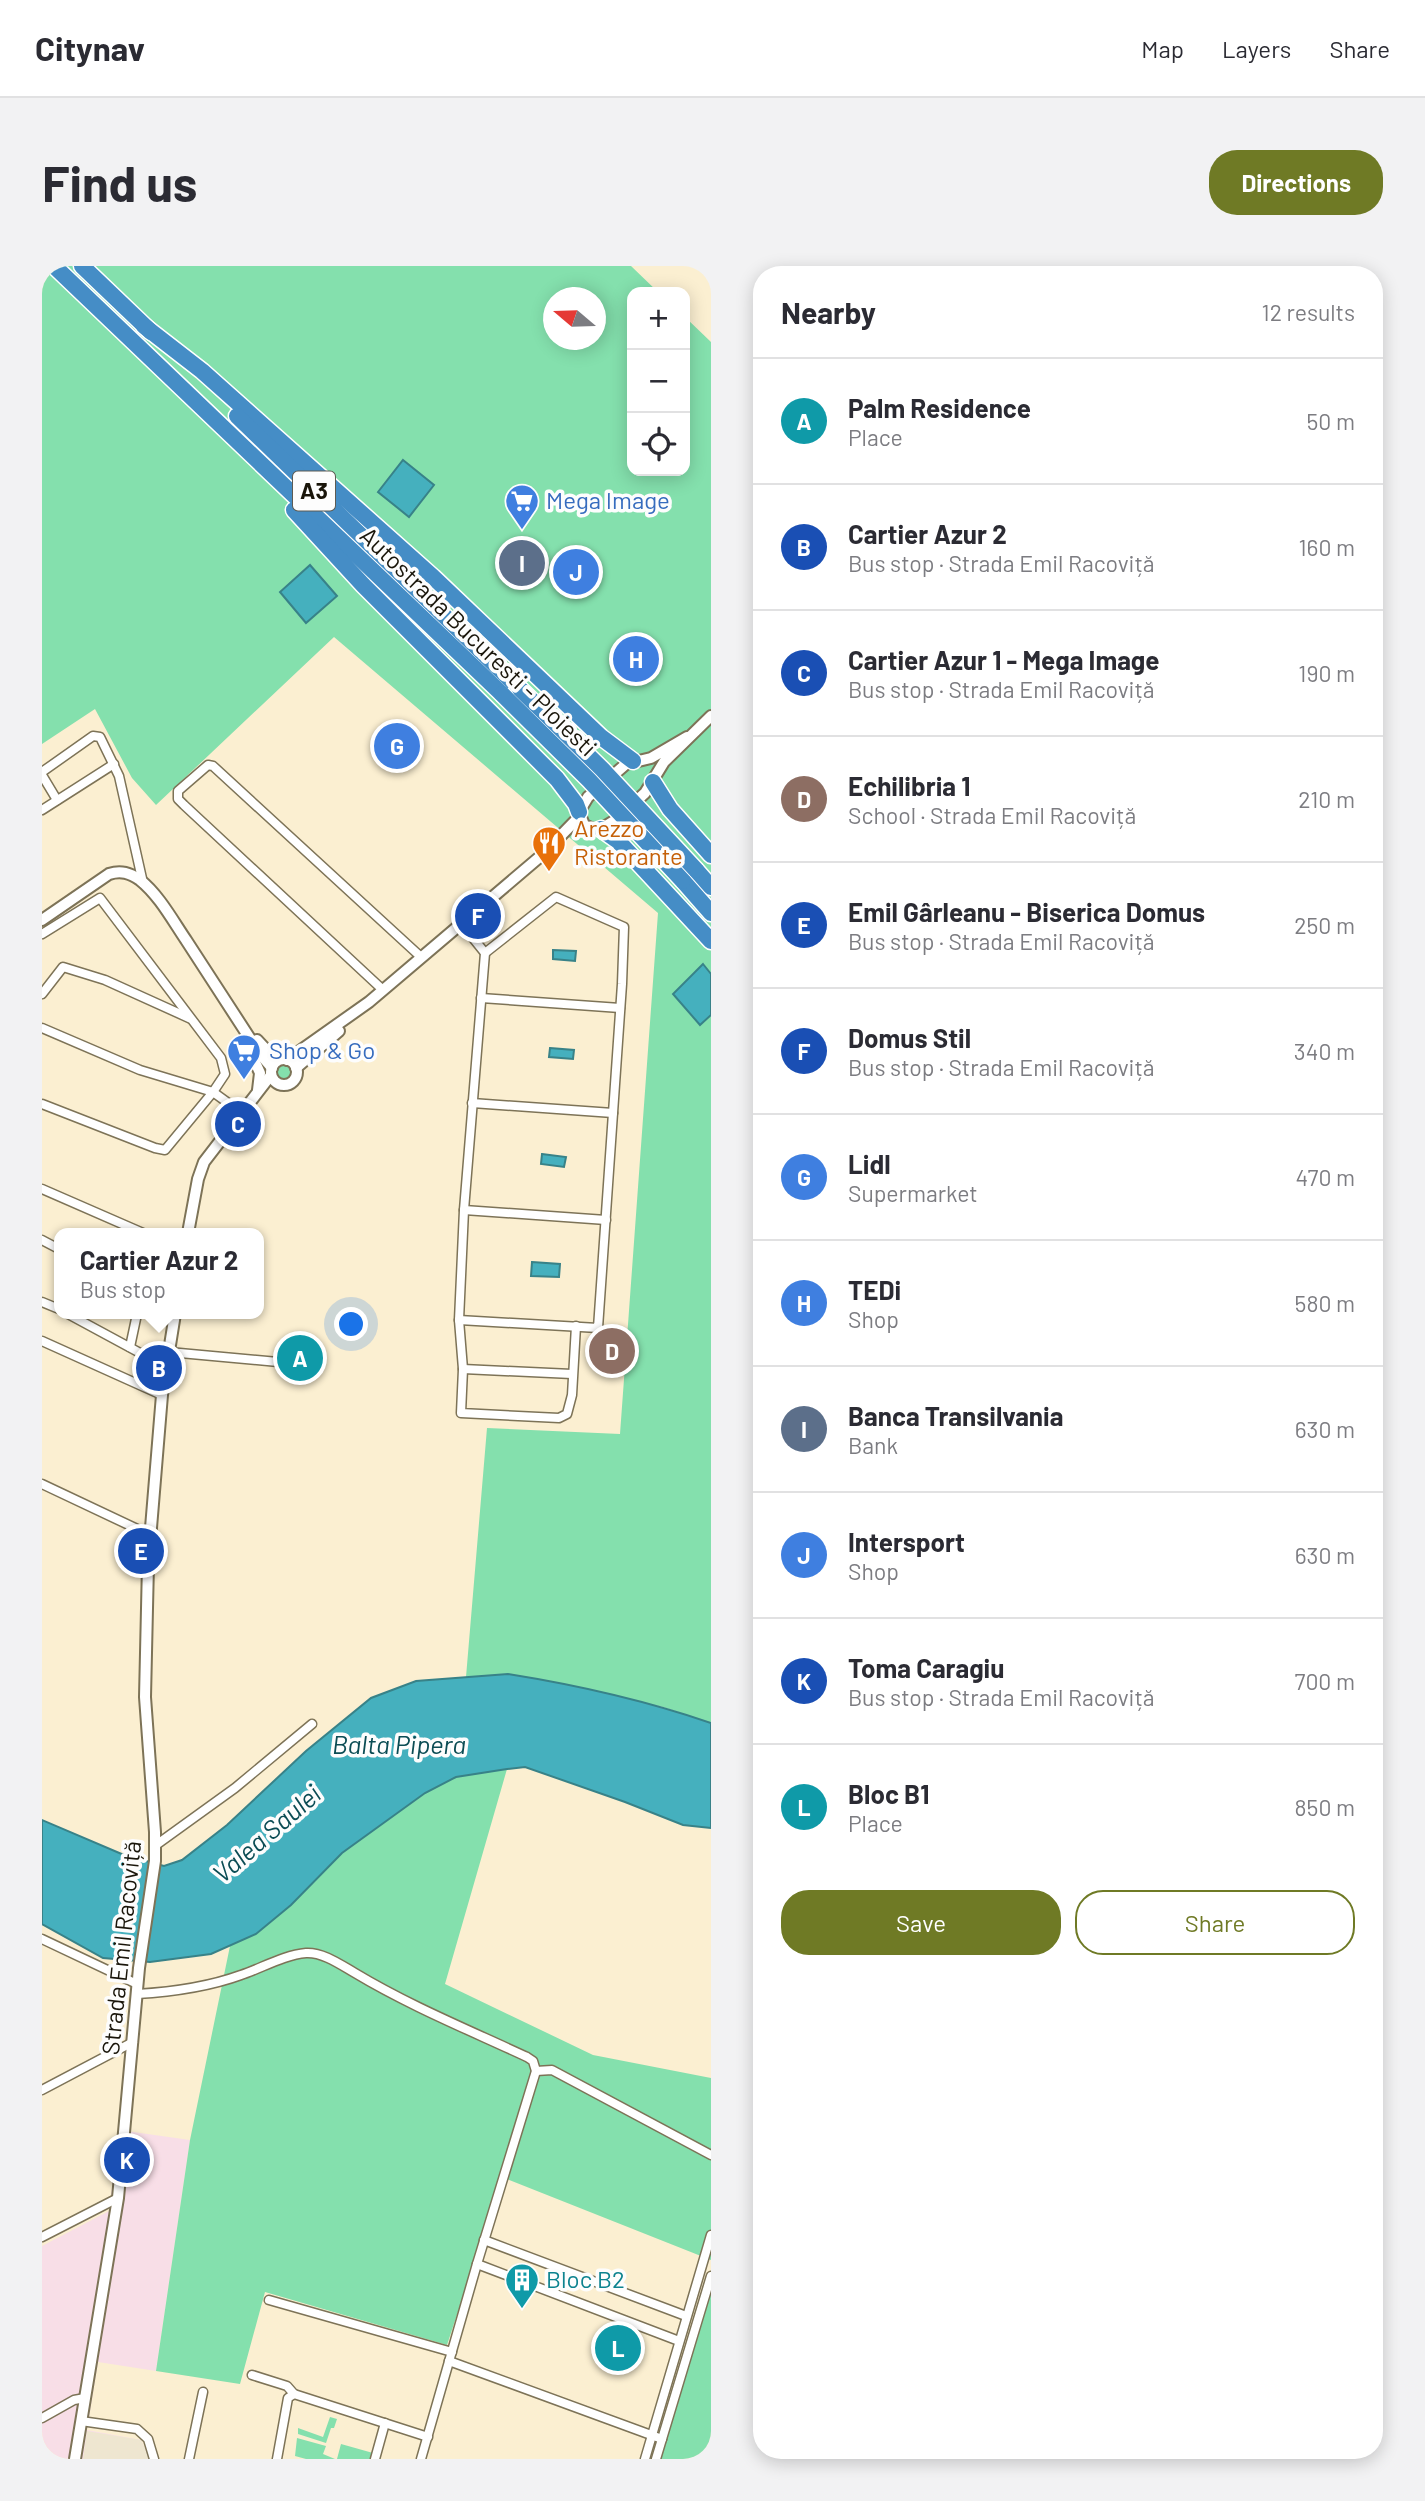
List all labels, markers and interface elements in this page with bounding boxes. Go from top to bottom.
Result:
text: Citynav [35,28,145,68]
text: Map [1141,34,1184,63]
text: Layers [1222,34,1291,63]
text: Share [1329,34,1390,63]
button: Directions [1209,150,1383,215]
text: Find us [42,153,197,212]
north arrow [543,287,606,350]
map controls [627,287,690,476]
button: + [627,287,690,350]
text: Nearby [781,294,876,330]
text: 12 results [1262,298,1355,326]
button: − [627,350,690,413]
text: Palm Residence [848,392,1031,423]
text: A [796,407,812,435]
text: 50 m [1307,407,1355,435]
button: locate [627,413,690,476]
text: Place [848,423,903,451]
road number: A3 [293,472,335,510]
supermarket icon: Mega Image [503,482,541,531]
place label: Mega Image [546,485,670,514]
text: Cartier Azur 2 [848,518,1007,549]
street label: Autostrada Bucuresti - Ploiesti [355,520,603,762]
text: B [797,533,811,561]
text: 160 m [1298,533,1355,561]
pin: I [499,537,545,589]
pin: J [553,546,599,598]
text: Bus stop · Strada Emil Racoviță [848,549,1155,577]
pin: H [613,633,659,685]
text: Cartier Azur 1 - Mega Image [848,644,1160,675]
text: C [797,659,811,687]
text: 190 m [1298,659,1355,687]
text: Bus stop · Strada Emil Racoviță [848,675,1155,703]
pin: G [374,720,420,772]
text: Echilibria 1 [848,770,970,801]
text: D [797,785,811,813]
text: 210 m [1298,785,1355,813]
text: School · Strada Emil Racoviță [848,801,1136,829]
place label: Arezzo Ristorante [574,813,683,870]
restaurant icon: Arezzo Ristorante [530,824,568,873]
pin: F [455,890,501,942]
text: Emil Gârleanu - Biserica Domus [848,896,1205,927]
text: E [797,911,811,939]
text: 250 m [1294,911,1355,939]
text: Bus stop · Strada Emil Racoviță [848,927,1155,955]
text: Domus Stil [848,1022,971,1053]
supermarket icon: Shop & Go [225,1032,263,1081]
place label: Shop & Go [269,1035,375,1064]
text: F [798,1037,810,1065]
text: 340 m [1294,1037,1355,1065]
text: Bus stop · Strada Emil Racoviță [848,1053,1155,1081]
pin: C [215,1098,261,1150]
text: Lidl [848,1148,891,1179]
text: G [797,1163,811,1191]
text: 470 m [1296,1163,1355,1191]
text: Supermarket [848,1179,978,1207]
popup [54,1228,264,1319]
text: Cartier Azur 2 [80,1244,238,1275]
text: TEDi [848,1274,901,1305]
text: Bus stop [80,1275,166,1303]
text: H [797,1289,811,1317]
text: 580 m [1295,1289,1355,1317]
text: Shop [848,1305,899,1333]
your location [334,1307,368,1341]
pin: D [589,1325,635,1377]
pin: A [277,1332,323,1384]
pin: B [136,1342,182,1394]
text: Banca Transilvania [848,1400,1063,1431]
text: I [801,1415,807,1443]
text: 630 m [1295,1415,1355,1443]
text: Bank [848,1431,898,1459]
pin: E [118,1525,164,1577]
text: Intersport [848,1526,965,1557]
text: J [797,1541,811,1569]
text: 630 m [1295,1541,1355,1569]
text: Shop [848,1557,899,1585]
text: Toma Caragiu [848,1652,1004,1683]
text: K [797,1667,811,1695]
text: 700 m [1295,1667,1355,1695]
text: Bus stop · Strada Emil Racoviță [848,1683,1155,1711]
water label: Balta Pipera [332,1728,466,1759]
water label: Valea Saulei [206,1777,327,1888]
text: Bloc B1 [848,1778,929,1809]
text: L [797,1793,811,1821]
text: 850 m [1295,1793,1355,1821]
text: Place [848,1809,903,1837]
street label: Strada Emil Racoviță [95,1839,146,2056]
button: Save [781,1890,1061,1955]
button: Share [1075,1890,1355,1955]
pin: K [104,2134,150,2186]
building icon: Bloc B2 [503,2261,541,2310]
place label: Bloc B2 [546,2264,625,2293]
pin: L [595,2322,641,2374]

